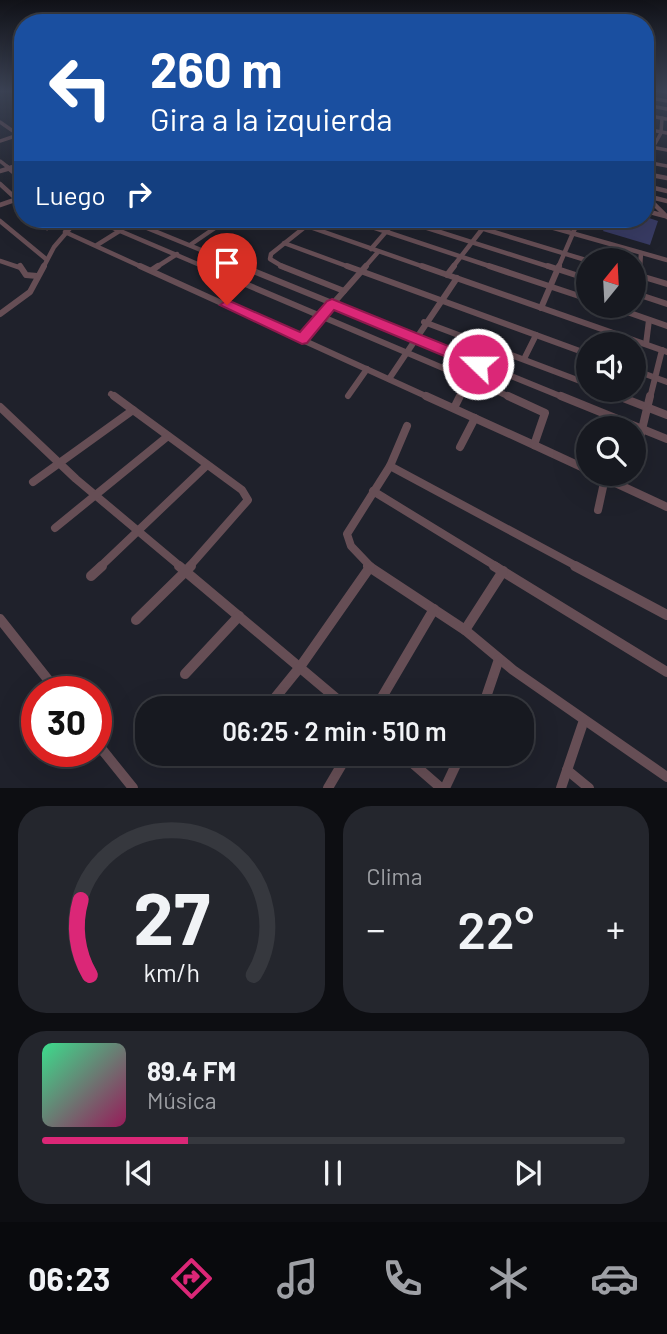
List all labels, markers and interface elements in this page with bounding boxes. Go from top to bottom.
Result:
text: 260 m [150,39,282,98]
icon: left [35,42,126,133]
text: Gira a la izquierda [150,99,393,137]
icon: right [120,175,158,213]
text: Luego [35,179,106,210]
pin [197,233,257,305]
icon: arrive [208,244,246,282]
north arrow [576,248,646,318]
map controls [576,248,646,486]
position arrow [441,327,515,401]
button: sound [576,332,646,402]
button: search [576,416,646,486]
speed limit sign: 30 [21,676,112,767]
text: 06:25 · 2 min · 510 m [222,715,447,746]
text: Clima [367,862,422,890]
text: 27 [133,873,210,961]
text: 22° [457,897,534,959]
text: − [367,905,386,951]
text: + [606,905,625,951]
text: km/h [143,957,200,987]
text: 89.4 FM [147,1055,236,1086]
text: Música [147,1086,216,1114]
icon: previous [120,1154,158,1192]
icon: pause [314,1154,352,1192]
icon: next [509,1154,547,1192]
icon: directions [167,1254,216,1303]
icon: music [273,1254,322,1303]
icon: phone [378,1254,427,1303]
icon: climate [484,1254,533,1303]
icon: car [590,1254,639,1303]
text: 06:23 [28,1259,110,1297]

